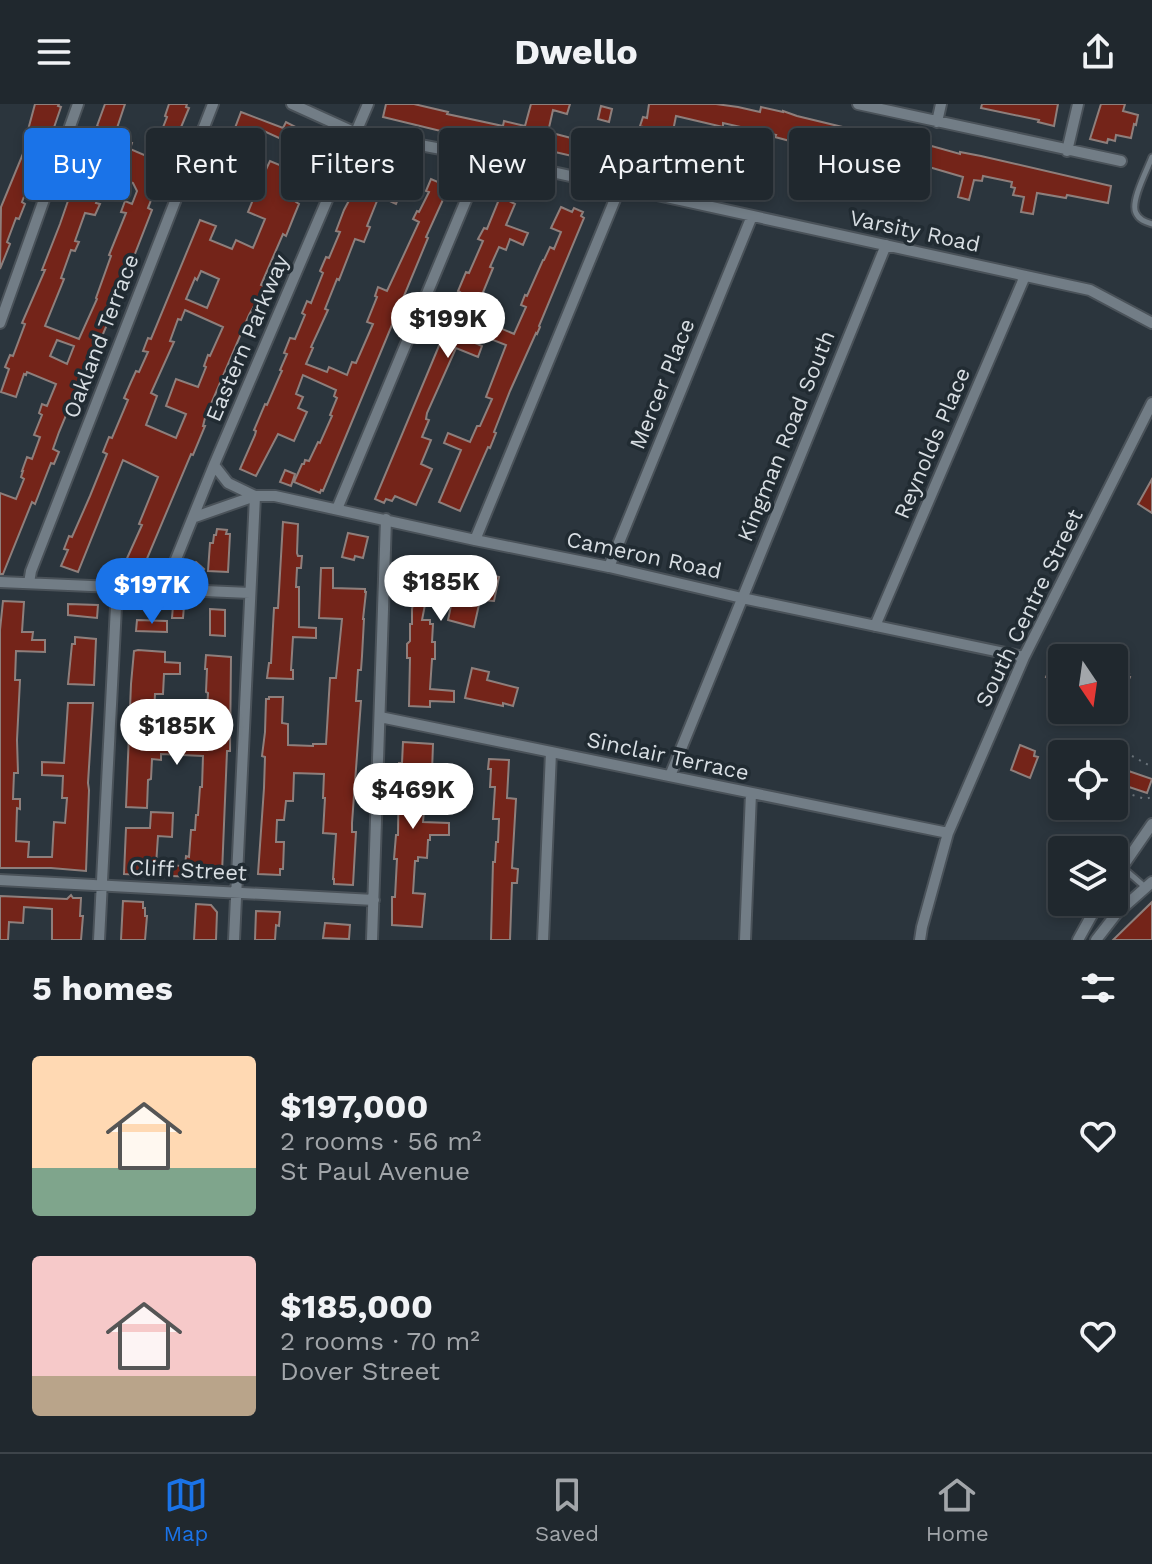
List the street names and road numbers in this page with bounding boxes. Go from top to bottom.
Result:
street label: Varsity Road [848,205,982,257]
street label: Eastern Parkway [201,250,294,425]
street label: Oakland Terrace [58,251,144,421]
street label: Mercer Place [624,315,700,453]
street label: Kingman Road South [732,327,840,545]
street label: Reynolds Place [889,364,975,522]
street label: South Centre Street [970,505,1088,711]
street label: Cameron Road [564,526,724,584]
street label: Sinclair Terrace [585,727,751,785]
street label: Cliff Street [129,854,247,886]

